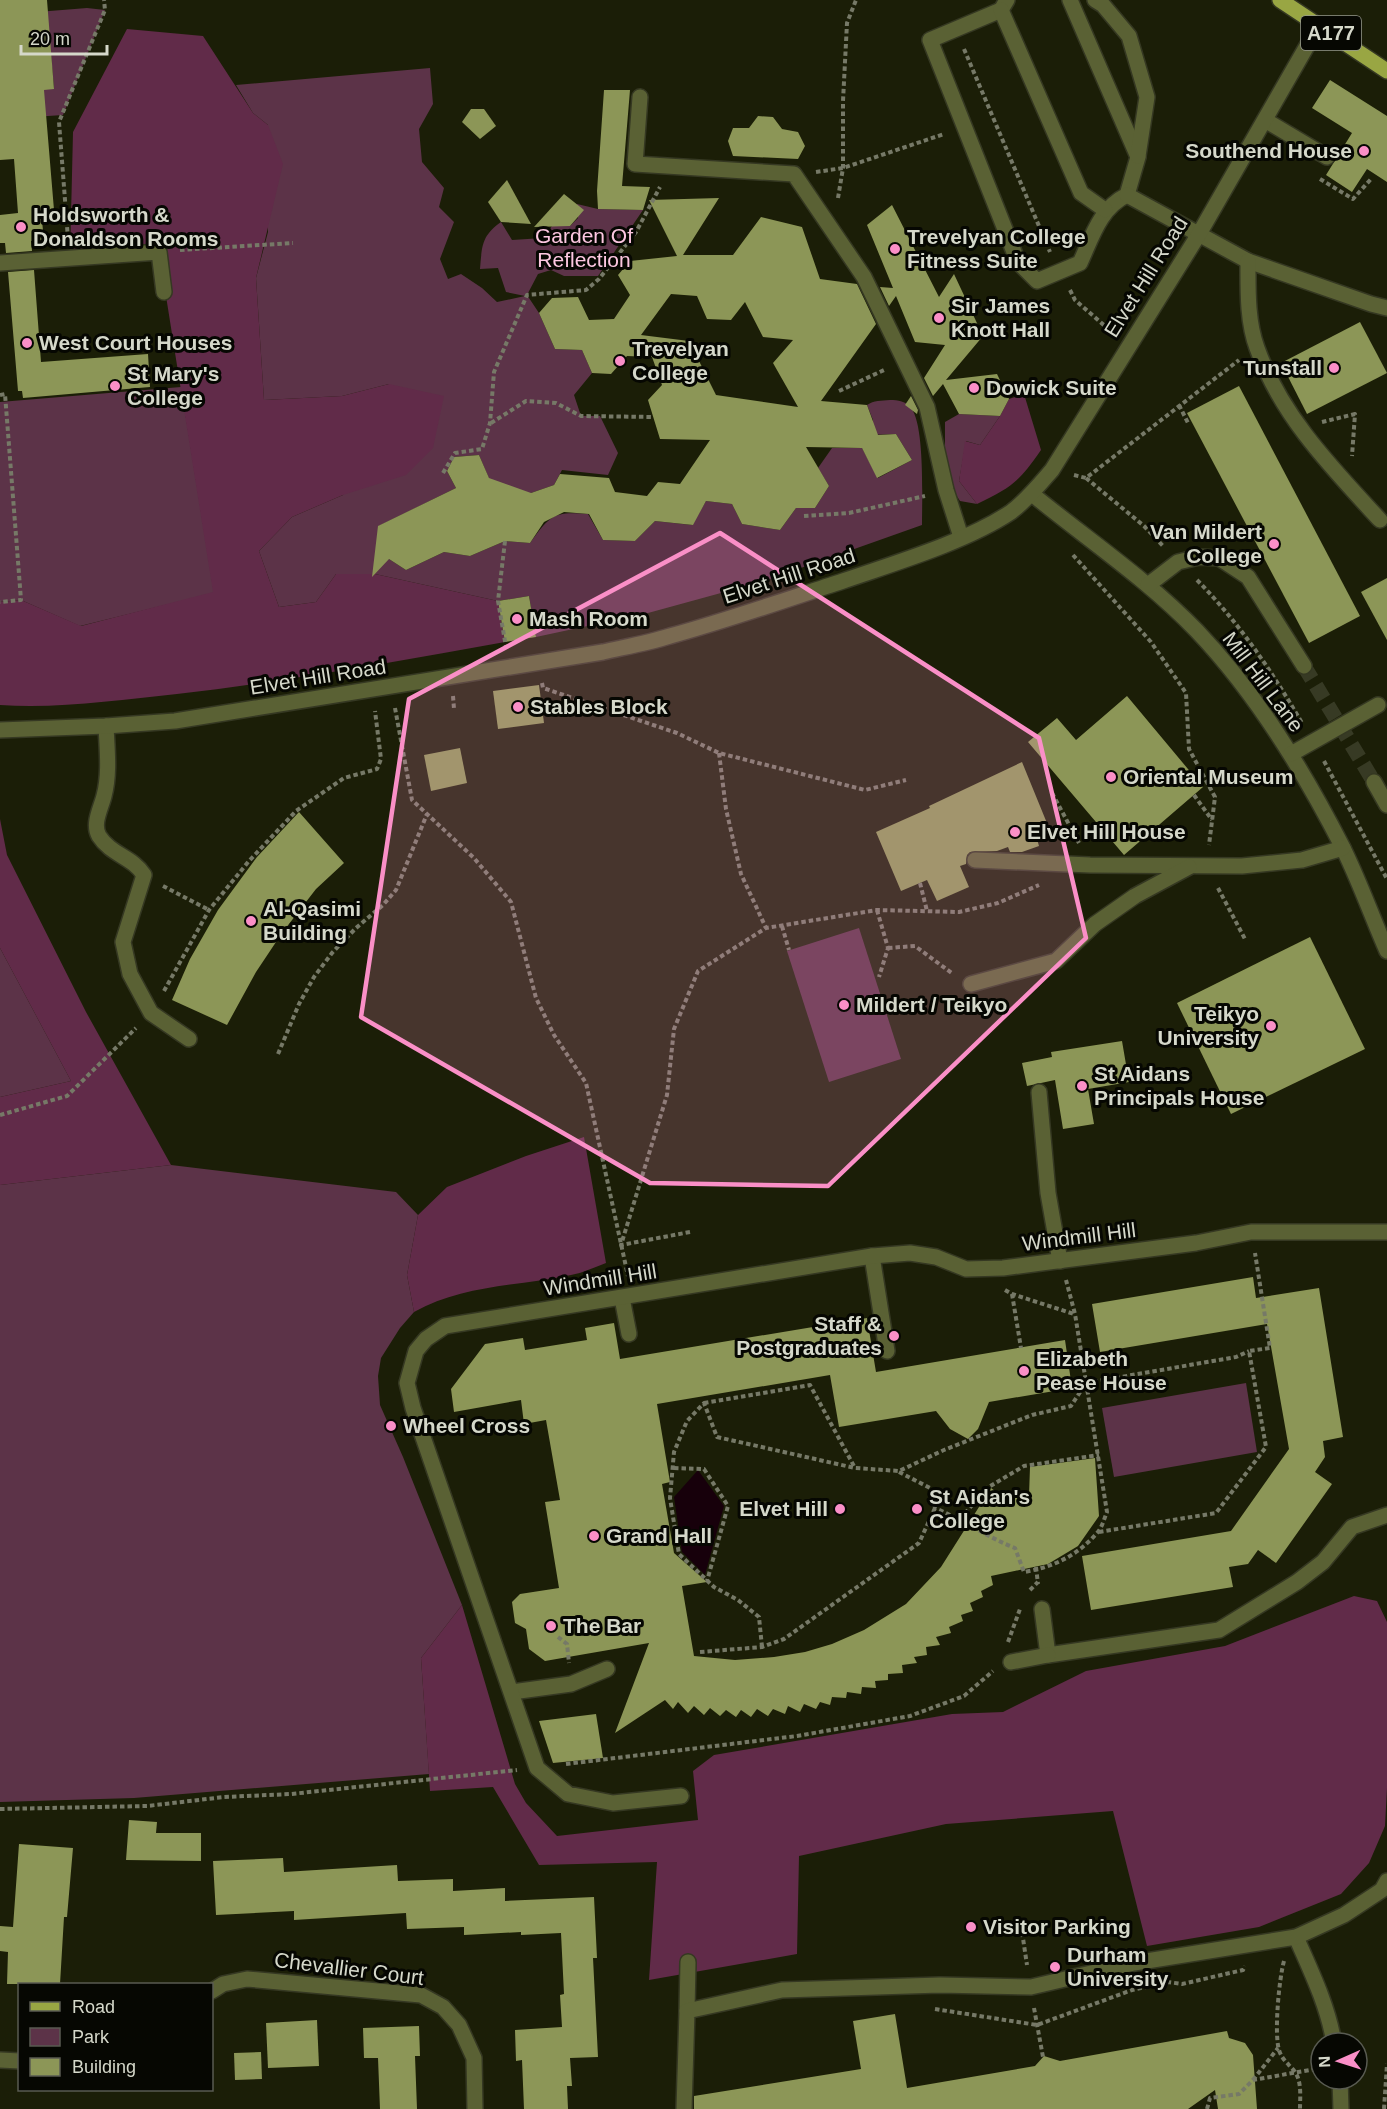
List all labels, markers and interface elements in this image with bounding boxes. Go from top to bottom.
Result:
road number: A177 [1301,16,1361,50]
scale bar [21,18,106,56]
text: 20 m [30,29,70,49]
place label: Southend House [1185,139,1352,162]
marker: Southend House [1357,144,1371,158]
place label: Holdsworth & Donaldson Rooms [33,203,219,250]
street label: Elvet Hill Road [1099,212,1192,341]
marker: Holdsworth & Donaldson Rooms [14,220,28,234]
park label: Garden Of Reflection [535,224,633,271]
place label: Trevelyan College Fitness Suite [907,225,1086,272]
marker: Trevelyan College Fitness Suite [888,242,902,256]
place label: Sir James Knott Hall [951,294,1050,341]
marker: Sir James Knott Hall [932,311,946,325]
place label: West Court Houses [39,331,232,354]
marker: West Court Houses [20,336,34,350]
place label: Trevelyan College [632,337,729,384]
marker: Trevelyan College [613,354,627,368]
place label: Tunstall [1243,356,1322,379]
marker: Tunstall [1327,361,1341,375]
place label: St Mary's College [127,362,220,409]
place label: Dowick Suite [986,376,1117,399]
marker: St Mary's College [108,379,122,393]
marker: Dowick Suite [967,381,981,395]
place label: Van Mildert College [1150,520,1262,567]
marker: Van Mildert College [1267,537,1281,551]
street label: Elvet Hill Road [720,543,858,608]
place label: Mash Room [529,607,648,630]
marker: Mash Room [510,612,524,626]
street label: Mill Hill Lane [1218,627,1308,736]
street label: Elvet Hill Road [248,654,388,699]
place label: Stables Block [530,695,668,718]
marker: Stables Block [511,700,525,714]
place label: Oriental Museum [1123,765,1293,788]
marker: Oriental Museum [1104,770,1118,784]
place label: Elvet Hill House [1027,820,1186,843]
marker: Elvet Hill House [1008,825,1022,839]
place label: Al-Qasimi Building [263,897,361,944]
marker: Al-Qasimi Building [244,914,258,928]
place label: Mildert / Teikyo [856,993,1007,1016]
marker: Mildert / Teikyo [837,998,851,1012]
place label: Teikyo University [1157,1002,1259,1049]
marker: Teikyo University [1264,1019,1278,1033]
place label: St Aidans Principals House [1094,1062,1264,1109]
marker: St Aidans Principals House [1075,1079,1089,1093]
street label: Windmill Hill [1021,1218,1137,1255]
street label: Windmill Hill [542,1259,658,1300]
place label: Staff & Postgraduates [736,1312,882,1359]
marker: Staff & Postgraduates [887,1329,901,1343]
place label: Elizabeth Pease House [1036,1347,1167,1394]
marker: Elizabeth Pease House [1017,1364,1031,1378]
place label: Wheel Cross [403,1414,530,1437]
marker: Wheel Cross [384,1419,398,1433]
place label: St Aidan's College [929,1485,1030,1532]
place label: Elvet Hill [739,1497,828,1520]
marker: Elvet Hill [833,1502,847,1516]
marker: St Aidan's College [910,1502,924,1516]
place label: Grand Hall [606,1524,712,1547]
marker: Grand Hall [587,1529,601,1543]
place label: The Bar [563,1614,641,1637]
marker: The Bar [544,1619,558,1633]
place label: Visitor Parking [983,1915,1131,1938]
marker: Visitor Parking [964,1920,978,1934]
place label: Durham University [1067,1943,1169,1990]
street label: Chevallier Court [273,1948,425,1989]
marker: Durham University [1048,1960,1062,1974]
legend [18,1983,213,2091]
text: Road [72,1997,115,2017]
text: Park [72,2027,110,2047]
north arrow [1309,2031,1369,2091]
text: N [1316,2056,1333,2068]
text: Building [72,2057,136,2077]

